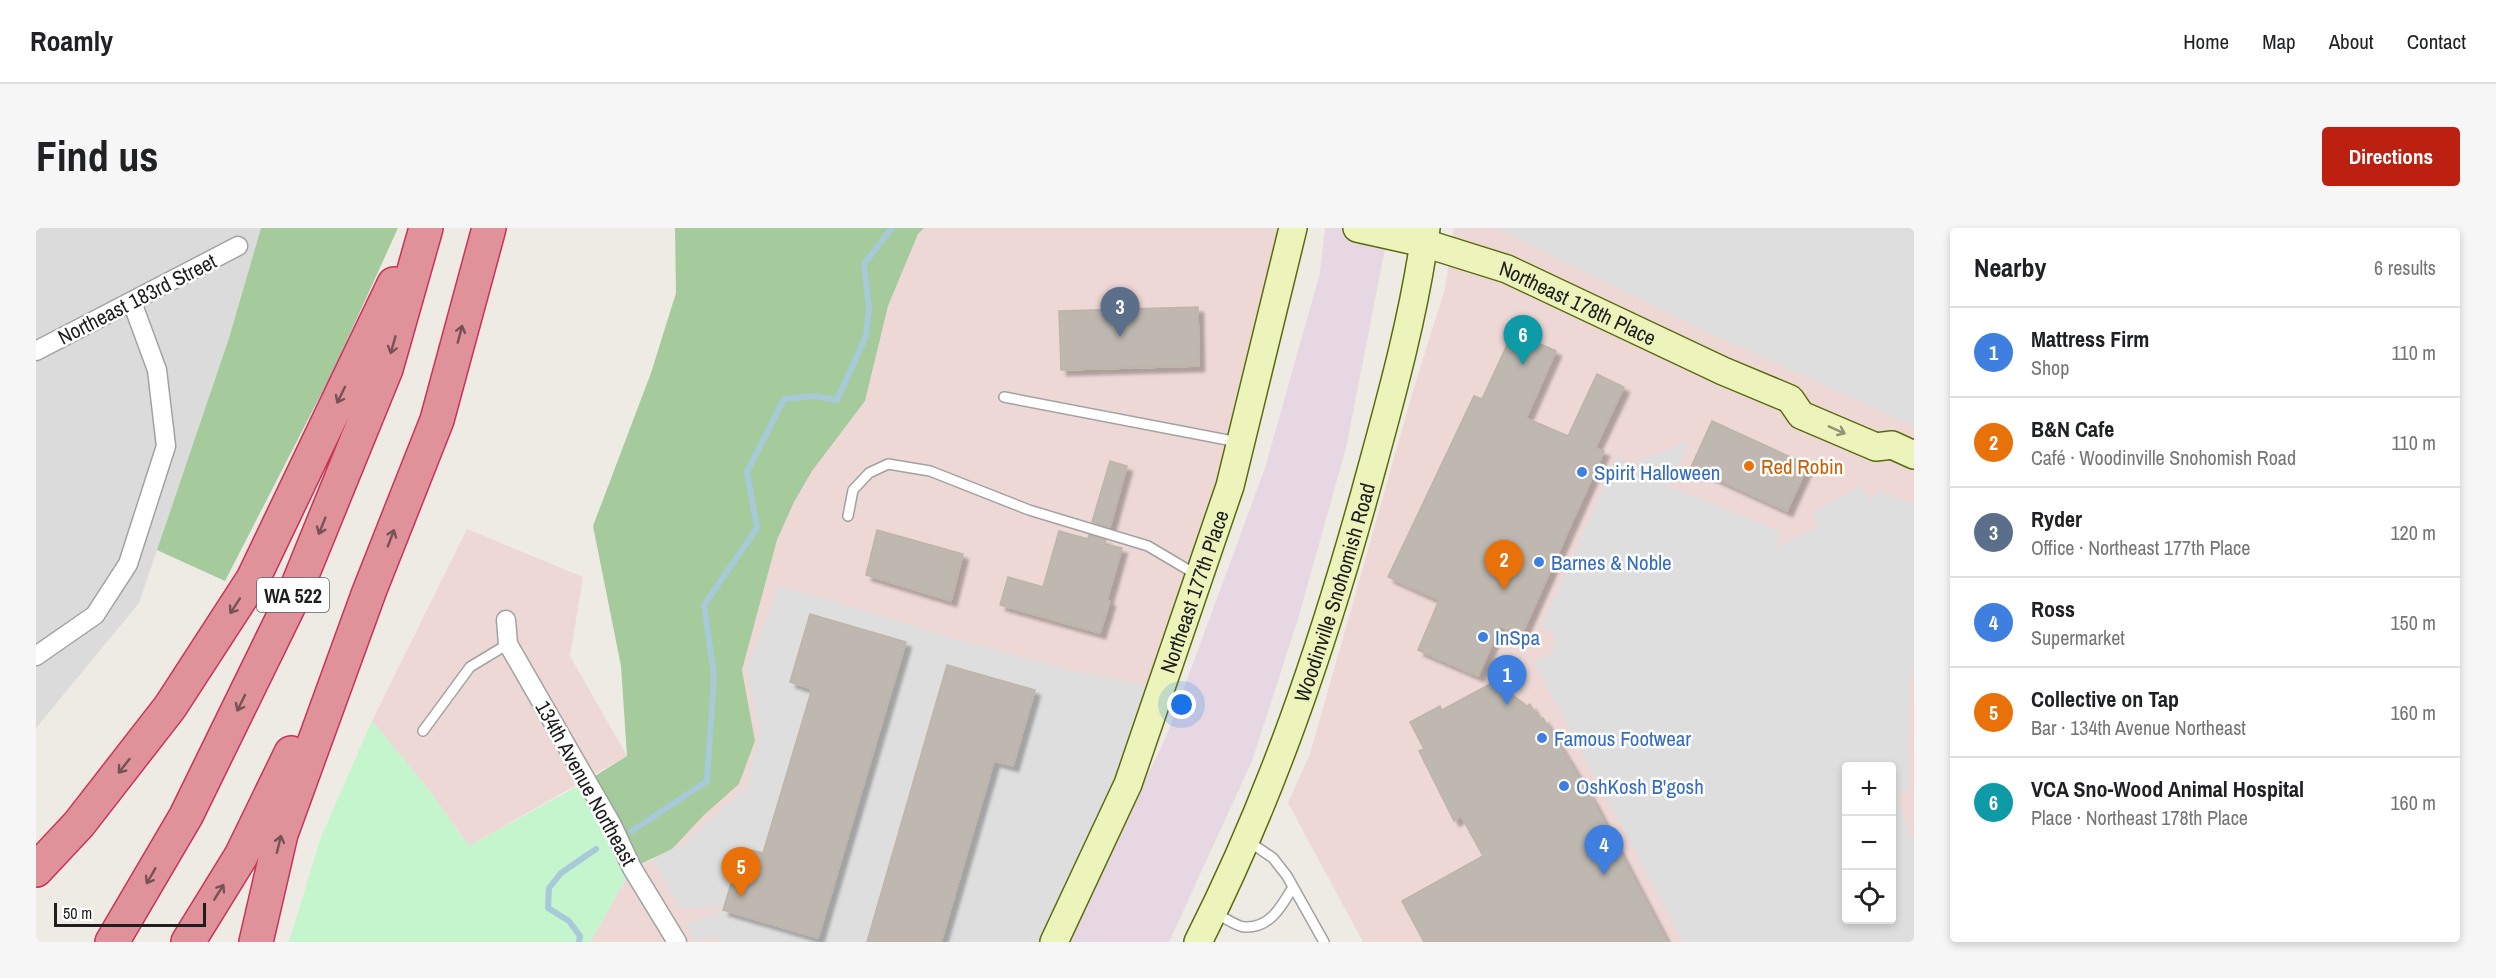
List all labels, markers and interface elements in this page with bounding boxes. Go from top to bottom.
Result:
text: Roamly [30,22,113,60]
text: Home [2183,27,2229,56]
text: Map [2262,27,2296,56]
text: About [2329,27,2374,56]
text: Contact [2407,27,2466,56]
button: Directions [2322,127,2460,186]
text: Find us [36,128,158,184]
street label: Northeast 183rd Street [53,246,221,351]
text: Nearby [1974,250,2046,285]
street label: Northeast 178th Place [1496,253,1661,352]
text: 6 results [2374,254,2436,281]
pin: 3 [1100,288,1140,337]
pin: 6 [1504,316,1542,365]
text: Mattress Firm [2031,324,2149,354]
one-way arrow [455,325,467,344]
one-way arrow [387,335,398,354]
text: 1 [1989,339,1998,366]
text: 110 m [2392,339,2436,366]
text: Shop [2031,354,2069,381]
one-way arrow [335,385,347,403]
text: B&N Cafe [2031,414,2114,444]
one-way arrow [1828,425,1846,437]
text: 2 [1989,429,1998,456]
text: 110 m [2392,429,2436,456]
text: Café · Woodinville Snohomish Road [2031,444,2296,471]
place label: Red Robin [1761,452,1843,481]
place label: Spirit Halloween [1594,458,1720,487]
marker: Red Robin [1742,459,1756,473]
marker: Spirit Halloween [1575,465,1589,479]
street label: Woodinville Snohomish Road [1287,480,1382,706]
text: Ryder [2031,504,2082,534]
street label: Northeast 177th Place [1153,506,1235,677]
one-way arrow [316,516,327,535]
text: 3 [1989,519,1998,546]
text: 120 m [2390,519,2436,546]
one-way arrow [386,529,397,548]
text: Office · Northeast 177th Place [2031,534,2250,561]
pin: 2 [1484,540,1524,590]
place label: Barnes & Noble [1551,548,1672,577]
marker: Barnes & Noble [1532,555,1546,569]
road number: WA 522 [257,578,329,612]
text: Ross [2031,594,2075,624]
one-way arrow [229,598,242,615]
text: 4 [1989,609,1998,636]
text: 150 m [2390,609,2436,636]
place label: InSpa [1495,623,1540,652]
text: Supermarket [2031,624,2125,651]
marker: InSpa [1476,630,1490,644]
pin: 1 [1488,656,1526,705]
text: Collective on Tap [2031,684,2179,714]
your location [1167,690,1196,719]
one-way arrow [234,694,246,712]
street label: 134th Avenue Northeast [529,695,644,871]
text: 5 [1989,699,1998,726]
text: 160 m [2390,699,2436,726]
text: Bar · 134th Avenue Northeast [2031,714,2246,741]
place label: Famous Footwear [1554,724,1691,753]
marker: Famous Footwear [1535,731,1549,745]
one-way arrow [117,758,130,774]
map controls [1842,762,1896,924]
button: + [1842,762,1896,816]
place label: OshKosh B'gosh [1576,772,1704,801]
text: VCA Sno-Wood Animal Hospital [2031,774,2304,804]
marker: OshKosh B'gosh [1557,779,1571,793]
text: 6 [1989,789,1998,816]
text: 160 m [2390,789,2436,816]
text: Place · Northeast 178th Place [2031,804,2248,831]
button: − [1842,816,1896,870]
pin: 4 [1584,826,1624,875]
one-way arrow [274,835,285,854]
pin: 5 [722,848,760,897]
one-way arrow [144,867,156,884]
button: locate [1842,870,1896,924]
one-way arrow [213,884,225,901]
scale bar [54,900,206,928]
text: 50 m [63,902,92,924]

